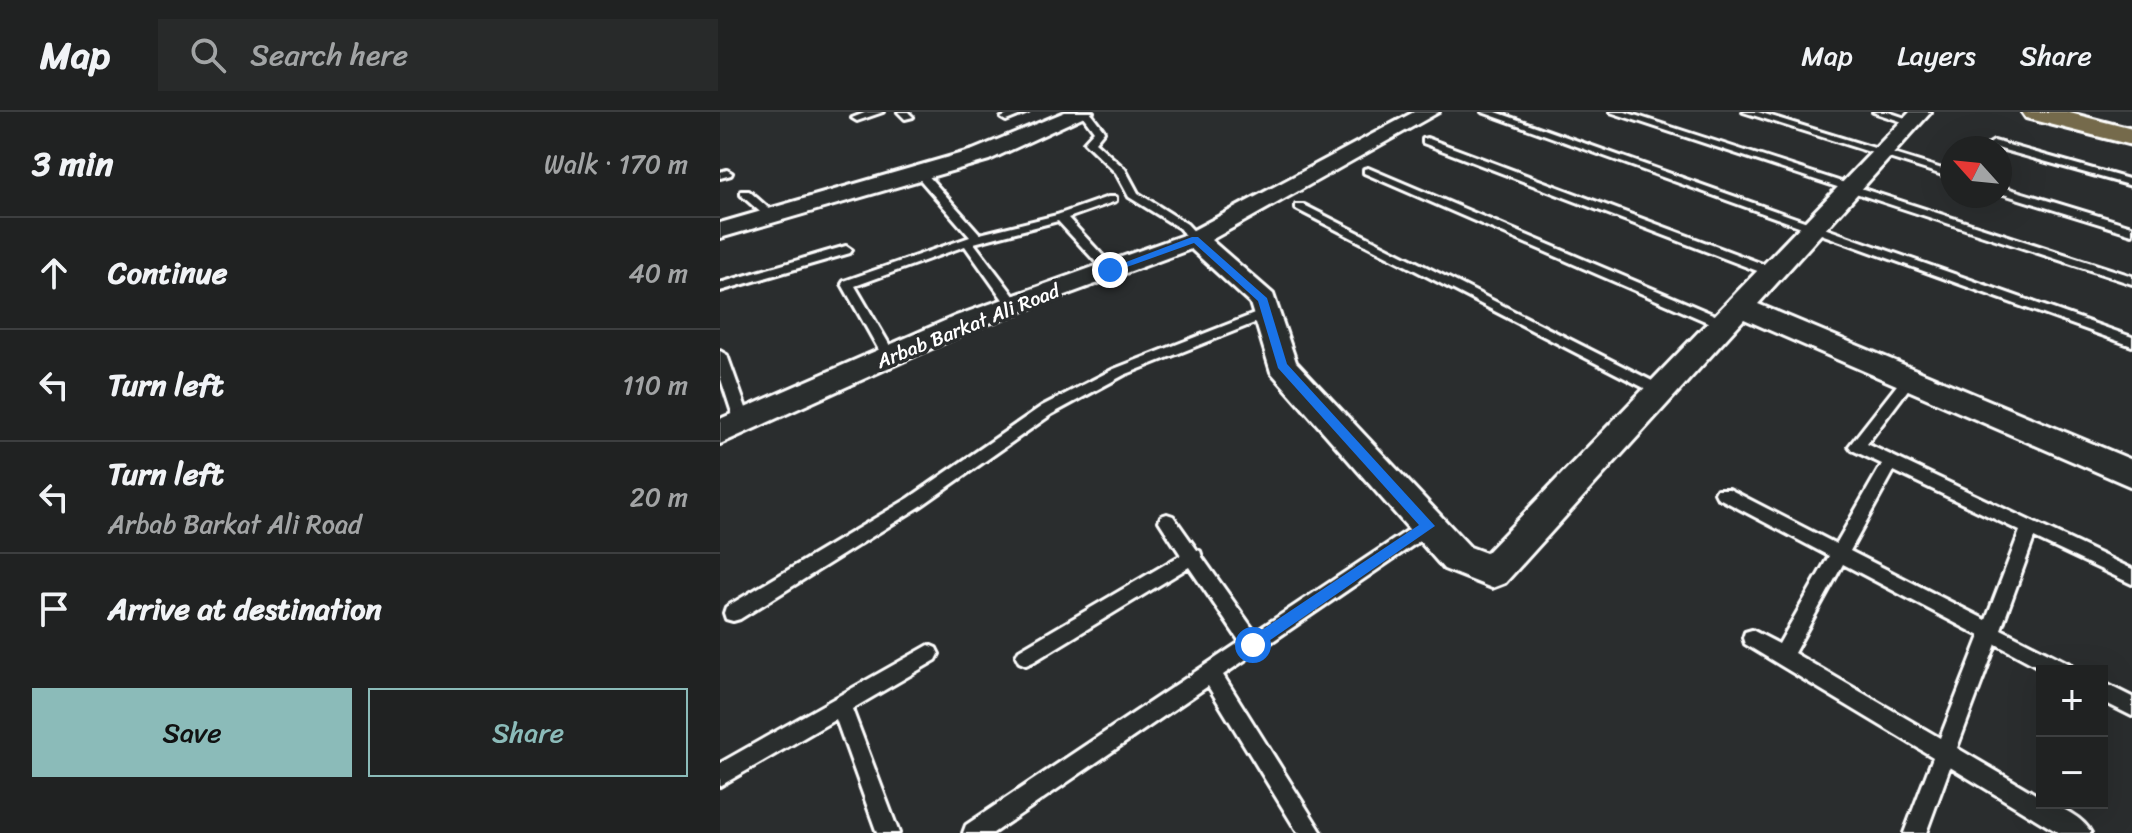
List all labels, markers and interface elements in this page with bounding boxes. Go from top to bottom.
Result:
search box [158,19,718,91]
text: Map [40,22,110,89]
text: Search here [250,28,408,82]
text: Map [1801,31,1853,80]
text: Layers [1897,31,1976,80]
text: Share [2020,31,2092,80]
icon: search [186,33,230,77]
text: 3 min [32,134,113,194]
north arrow [1940,136,2012,208]
text: Walk · 170 m [544,141,688,187]
text: Continue [108,246,227,300]
text: 40 m [629,250,688,296]
icon: ahead [32,251,76,295]
route end [1092,252,1128,288]
street label: Arbab Barkat Ali Road [870,273,1066,379]
text: Turn left [108,358,224,412]
text: 110 m [623,362,688,408]
icon: left [32,363,76,407]
text: Turn left [108,447,224,501]
text: 20 m [630,474,688,520]
icon: left [32,475,76,519]
text: Arbab Barkat Ali Road [108,501,362,547]
text: Arrive at destination [108,582,382,636]
icon: arrive [32,587,76,631]
route start [1235,627,1271,663]
map controls [2036,665,2108,809]
button: + [2036,665,2108,737]
button: Save [32,688,352,777]
button: Share [368,688,688,777]
button: − [2036,737,2108,809]

